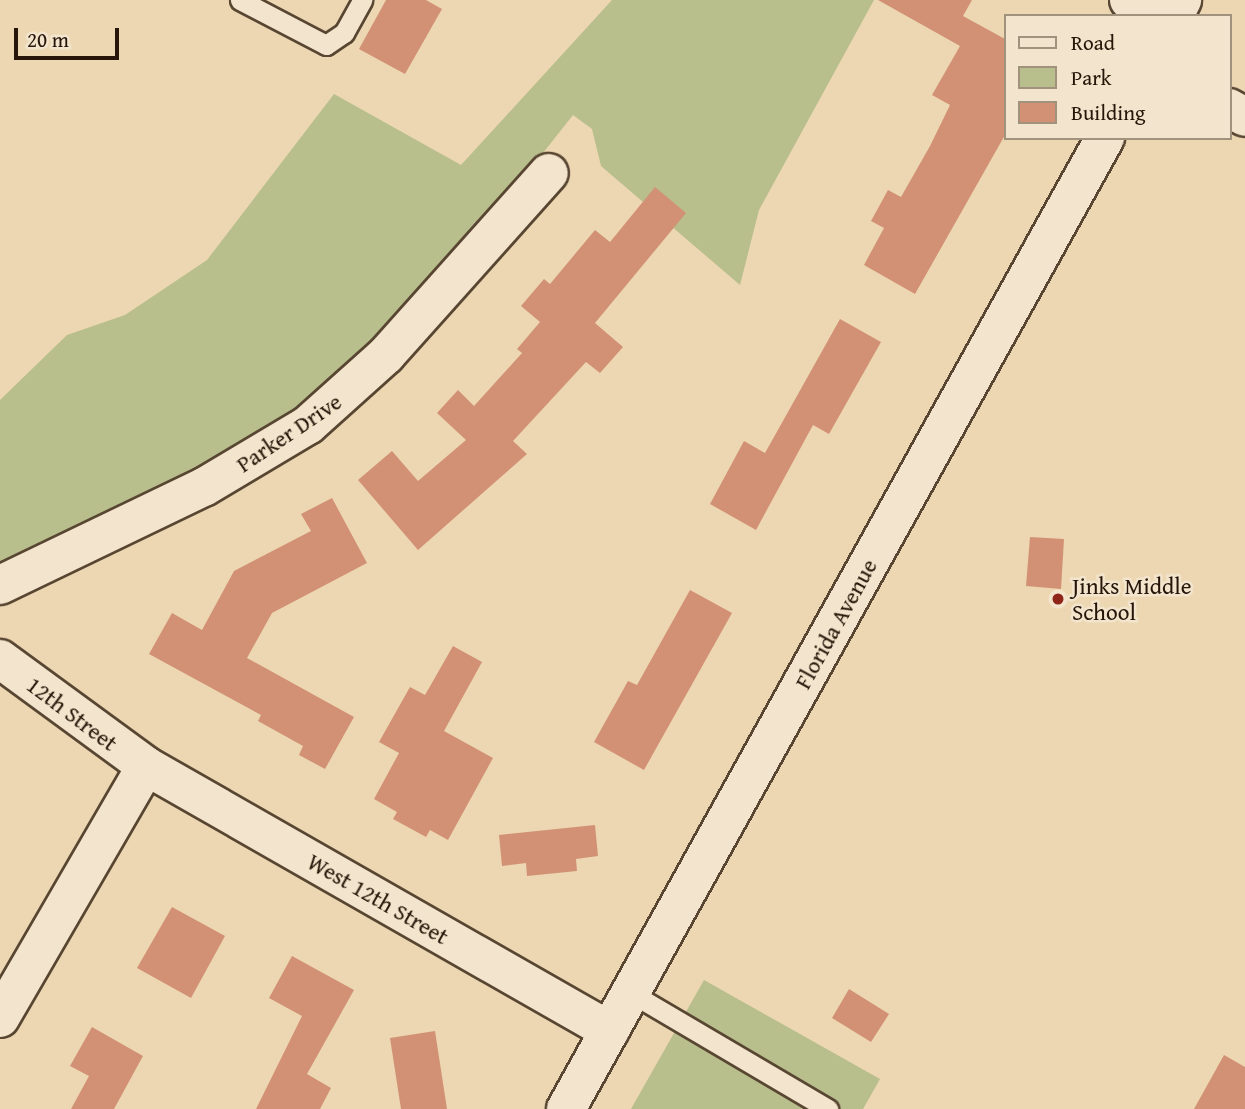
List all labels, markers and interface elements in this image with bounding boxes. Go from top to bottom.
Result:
scale bar [18,14,122,58]
legend [1004,14,1231,140]
text: 20 m [27,24,69,55]
text: Road [1071,27,1115,58]
text: Park [1071,62,1112,93]
text: Building [1071,97,1145,128]
street label: Parker Drive [231,388,347,478]
street label: Florida Avenue [789,554,883,694]
place label: Jinks Middle School [1072,572,1192,626]
marker: Jinks Middle School [1050,591,1066,607]
street label: 12th Street [21,671,123,757]
street label: West 12th Street [303,848,453,950]

